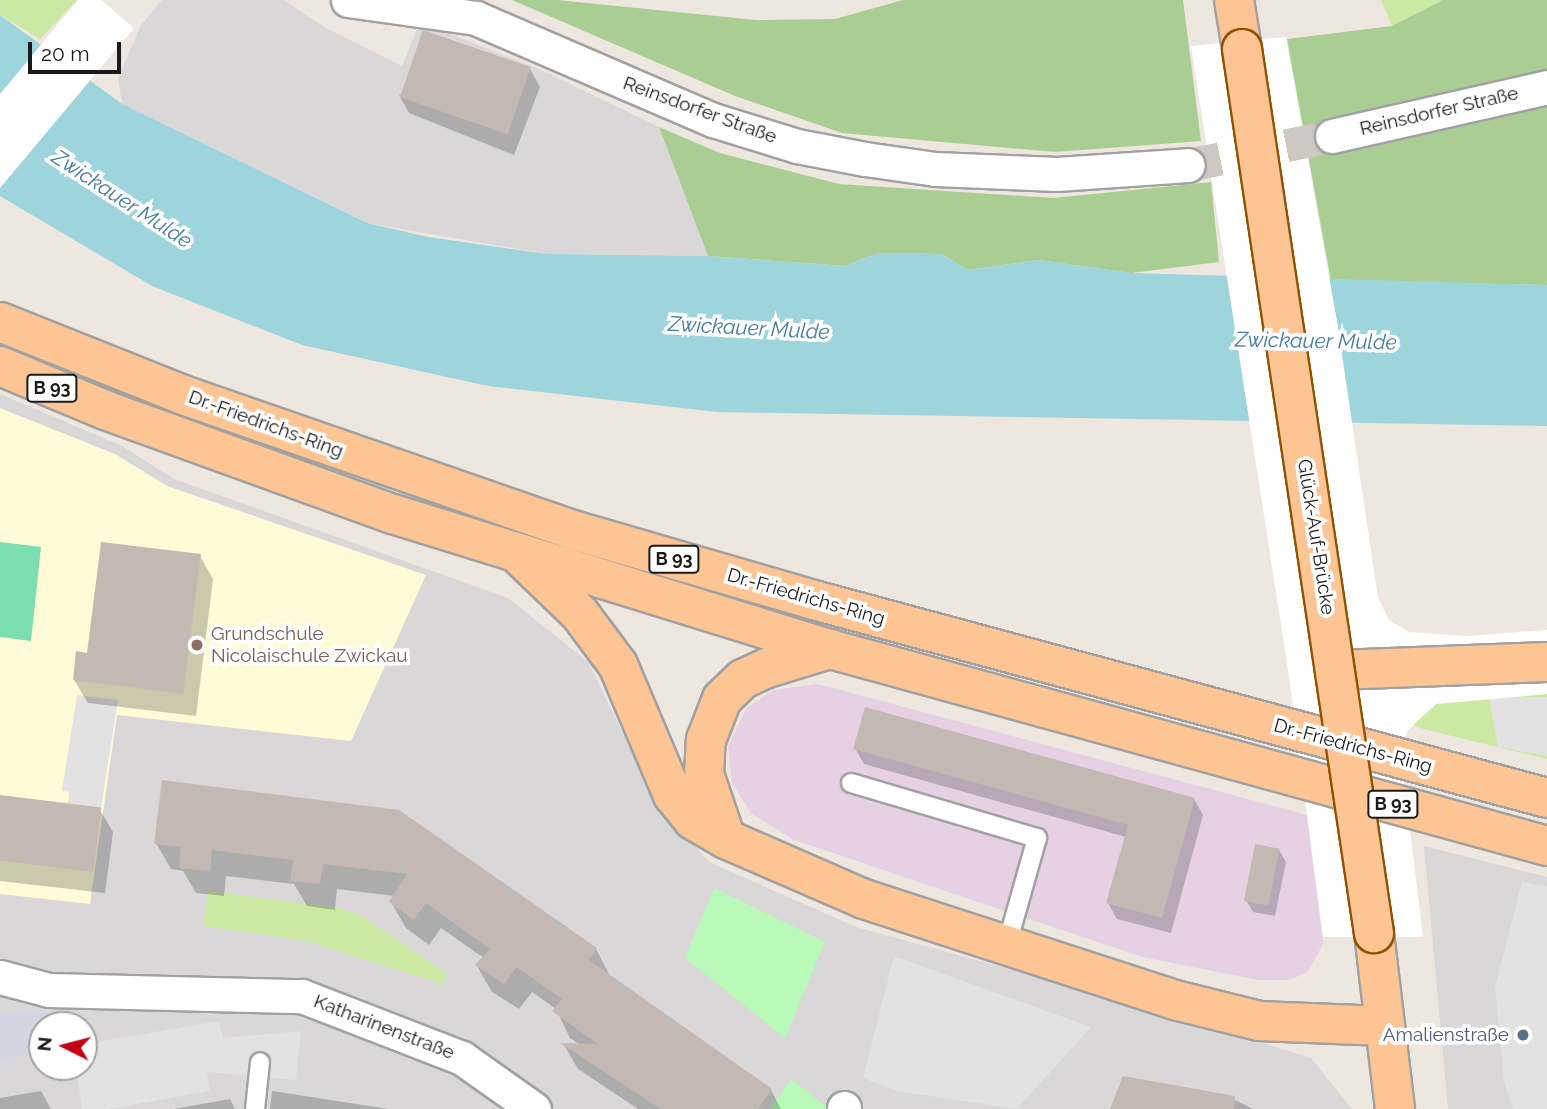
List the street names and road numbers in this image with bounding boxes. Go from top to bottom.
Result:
street label: Reinsdorfer Straße [620,72,780,148]
street label: Reinsdorfer Straße [1357,82,1521,140]
road number: B 93 [26,374,78,402]
street label: Dr.-Friedrichs-Ring [185,385,347,463]
street label: Glück-Auf-Brücke [1292,458,1340,616]
road number: B 93 [648,544,700,574]
street label: Dr.-Friedrichs-Ring [724,564,888,630]
street label: Dr.-Friedrichs-Ring [1271,714,1435,778]
road number: B 93 [1367,790,1419,818]
street label: Katharinenstraße [311,990,457,1064]

